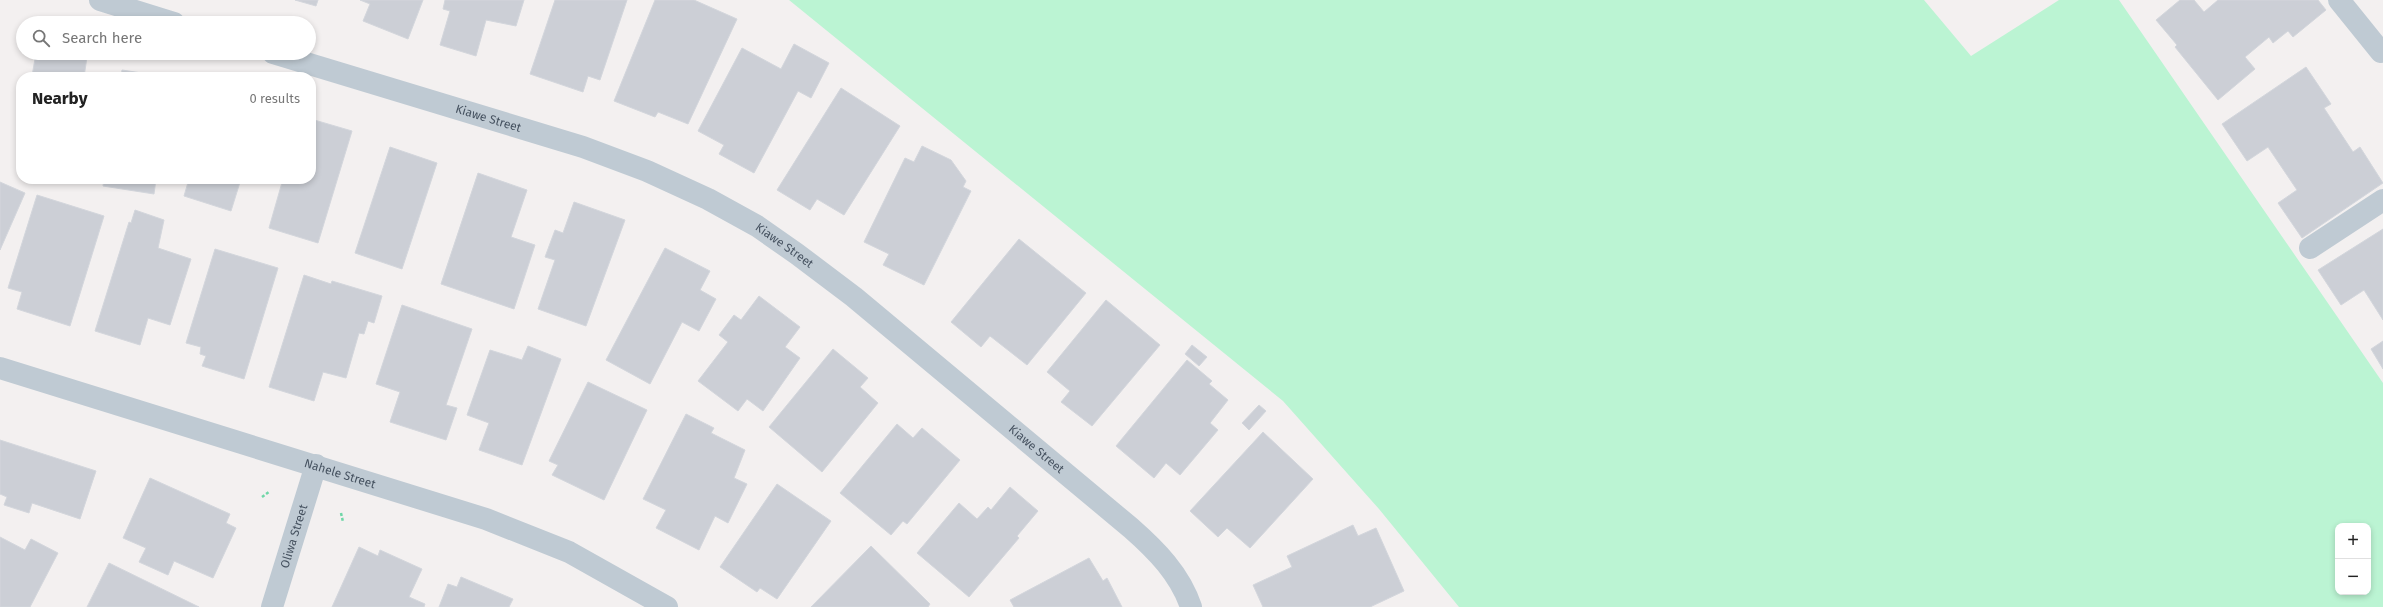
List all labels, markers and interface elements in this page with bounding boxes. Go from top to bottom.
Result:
search box [16,16,316,60]
icon: search [30,27,52,49]
text: Search here [62,29,142,47]
text: Nearby [32,88,87,109]
text: 0 results [249,91,300,106]
street label: Kiawe Street [454,102,523,135]
street label: Kiawe Street [753,220,817,271]
street label: Kiawe Street [1006,422,1067,477]
street label: Nahele Street [302,456,378,492]
street label: Oliwa Street [277,502,311,570]
map controls [2335,523,2371,595]
button: + [2335,523,2371,559]
button: − [2335,559,2371,595]

